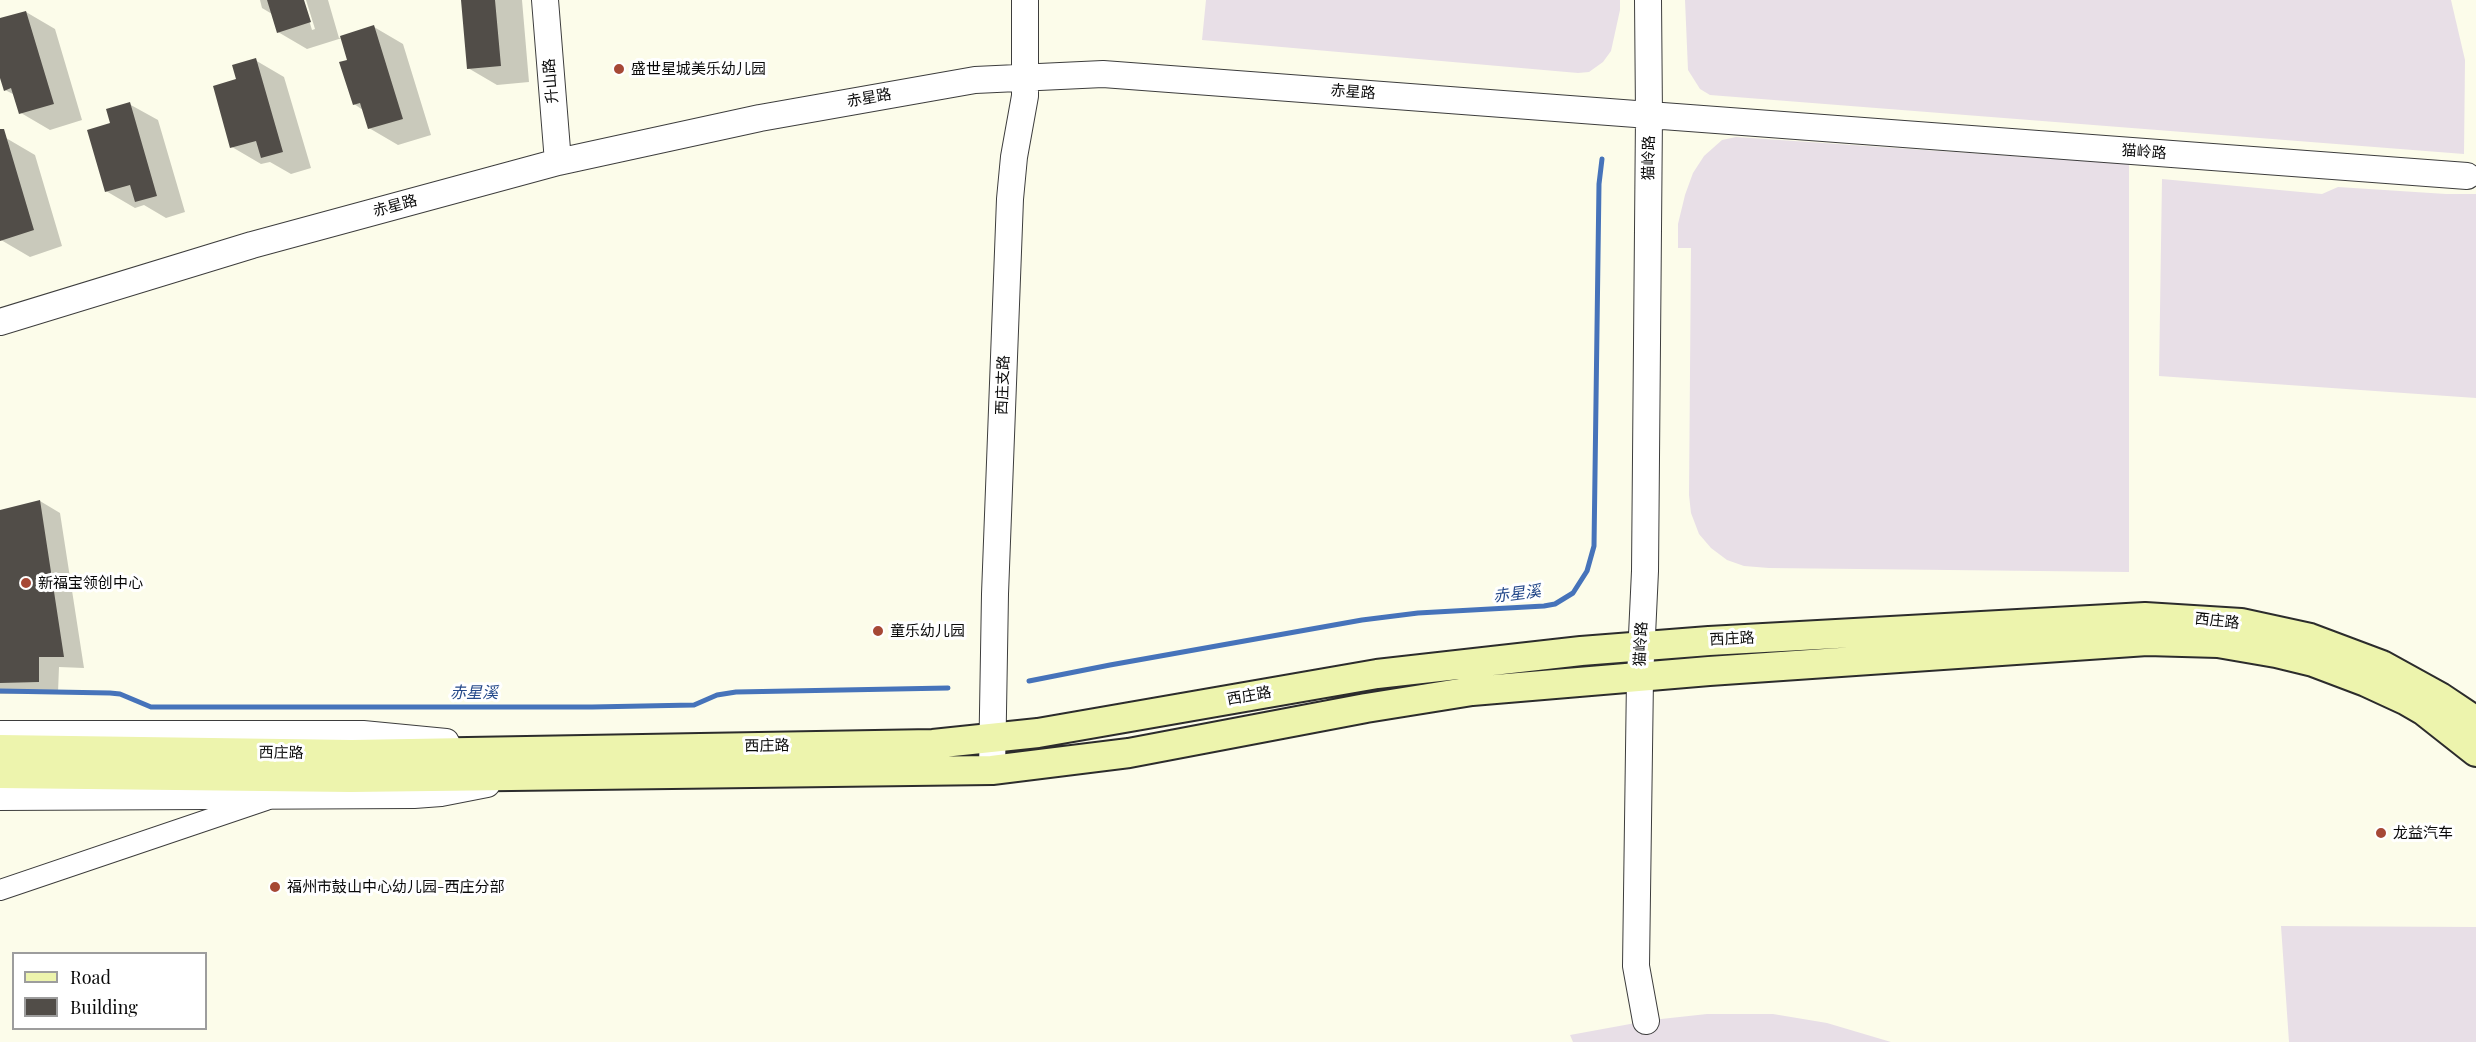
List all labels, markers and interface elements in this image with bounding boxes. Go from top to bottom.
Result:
street label: 升山路 [540,58,562,104]
place label: 盛世星城美乐幼儿园 [631,60,766,78]
marker: 盛世星城美乐幼儿园 [612,62,626,76]
street label: 赤星路 [1330,81,1376,103]
street label: 赤星路 [845,85,893,111]
street label: 猫岭路 [1640,135,1658,181]
street label: 猫岭路 [2121,141,2167,163]
street label: 赤星路 [371,191,419,221]
street label: 西庄支路 [993,355,1013,415]
place label: 新福宝领创中心 [38,574,143,592]
marker: 新福宝领创中心 [19,576,33,590]
water label: 赤星溪 [1492,582,1542,606]
street label: 西庄路 [2194,610,2240,632]
street label: 猫岭路 [1631,621,1651,667]
place label: 童乐幼儿园 [890,622,965,640]
marker: 童乐幼儿园 [871,624,885,638]
street label: 西庄路 [1709,629,1755,649]
water label: 赤星溪 [450,683,498,703]
street label: 西庄路 [1225,683,1273,709]
street label: 西庄路 [744,737,790,755]
street label: 西庄路 [258,744,304,762]
place label: 龙益汽车 [2393,824,2453,842]
marker: 龙益汽车 [2374,826,2388,840]
place label: 福州市鼓山中心幼儿园-西庄分部 [287,878,504,896]
marker: 福州市鼓山中心幼儿园-西庄分部 [268,880,282,894]
legend [12,952,207,1030]
text: Road [70,965,111,989]
text: Building [70,995,138,1019]

